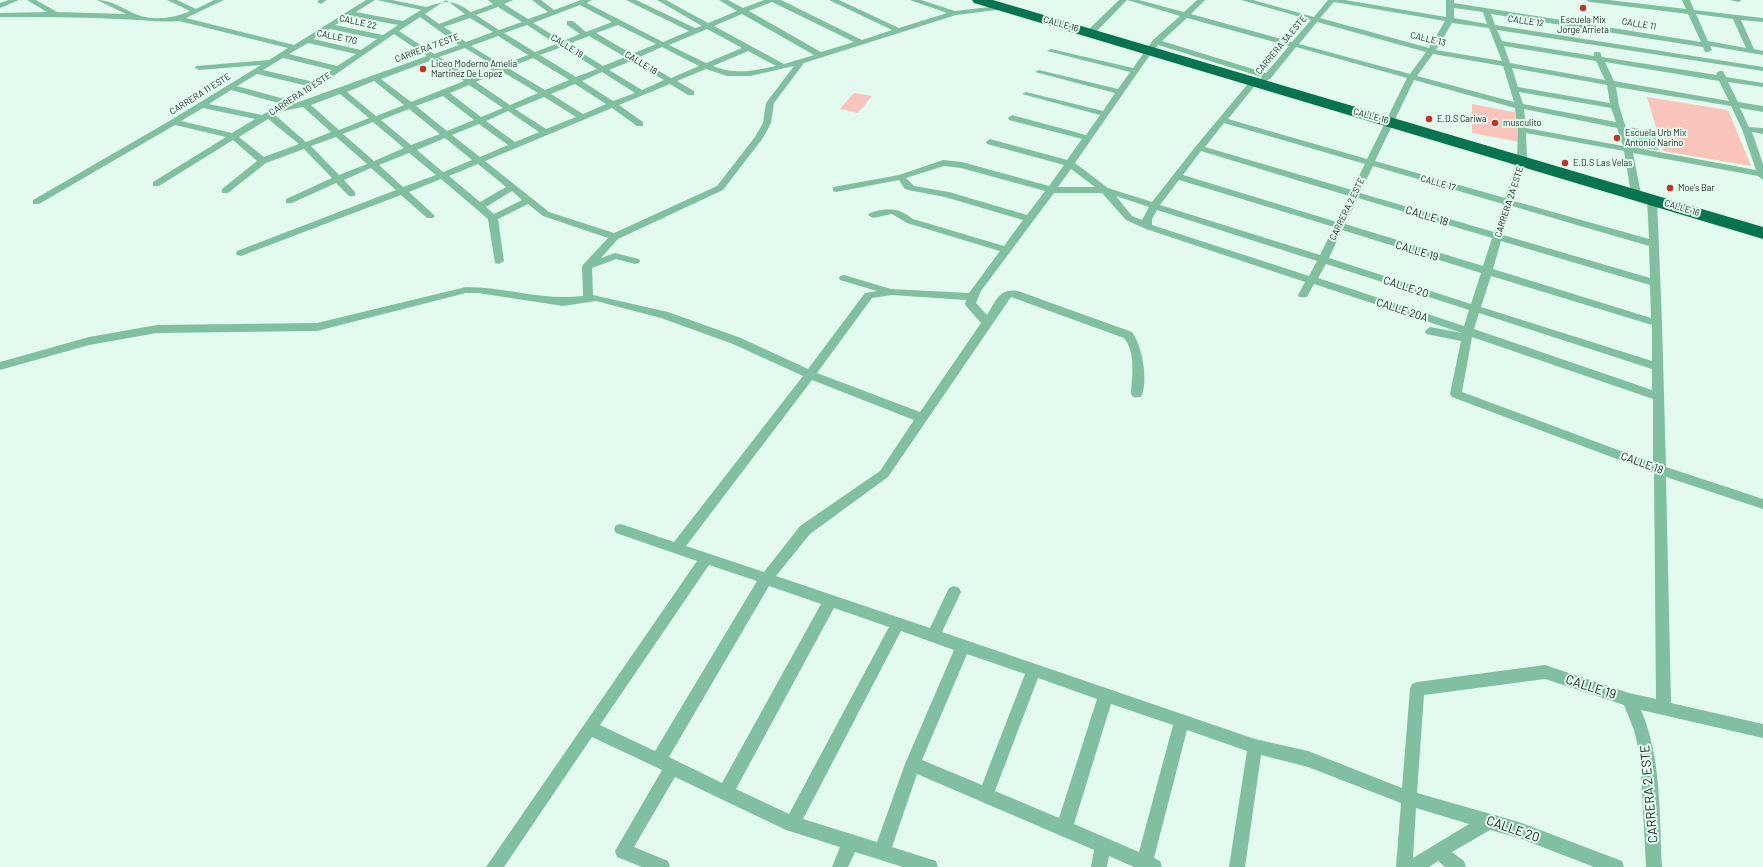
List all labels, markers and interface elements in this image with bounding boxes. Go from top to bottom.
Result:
marker: Escuela Mix Jorge Arrieta [1578,3,1588,13]
street label: CALLE 22 [338,13,378,31]
street label: CARRERA 3A ESTE [1253,13,1309,77]
street label: CALLE 12 [1507,13,1545,29]
street label: CALLE 16 [1042,14,1080,34]
place label: Escuela Mix Jorge Arrieta [1557,15,1609,36]
street label: CALLE 11 [1621,16,1657,32]
street label: CALLE 17G [316,27,358,47]
street label: CALLE 13 [1409,30,1447,48]
street label: CARRERA 7 ESTE [393,31,461,65]
street label: CALLE 19 [549,32,585,60]
street label: CALLE 18 [623,49,659,77]
place label: Liceo Moderno Amelia Martinez De Lopez [431,59,517,80]
marker: Liceo Moderno Amelia Martinez De Lopez [418,64,428,74]
street label: CARRERA 10 ESTE [267,70,333,118]
street label: CARRERA 11 ESTE [168,71,232,117]
street label: CALLE 16 [1352,106,1390,126]
marker: E.D.S Cariwa [1424,114,1434,124]
place label: E.D.S Cariwa [1437,114,1486,124]
marker: musculito [1490,118,1500,128]
place label: musculito [1503,118,1542,128]
place label: Escuela Urb Mix Antonio Narino [1625,128,1686,149]
marker: Escuela Urb Mix Antonio Narino [1612,133,1622,143]
marker: E.D.S Las Velas [1560,158,1570,168]
place label: E.D.S Las Velas [1573,158,1632,168]
street label: CARRERA 2A ESTE [1492,165,1526,239]
street label: CALLE 17 [1419,173,1457,193]
street label: CARRERA 2 ESTE [1327,176,1367,242]
marker: Moe's Bar [1665,183,1675,193]
place label: Moe's Bar [1678,183,1715,193]
street label: CALLE 16 [1663,198,1701,218]
street label: CALLE 18 [1404,203,1450,229]
street label: CALLE 19 [1394,238,1440,264]
street label: CALLE 20 [1382,273,1430,301]
street label: CALLE 20A [1375,295,1429,325]
street label: CALLE 18 [1619,449,1665,477]
street label: CALLE 19 [1564,671,1618,703]
street label: CARRERA 2 ESTE [1637,744,1661,844]
street label: CALLE 20 [1484,813,1542,845]

